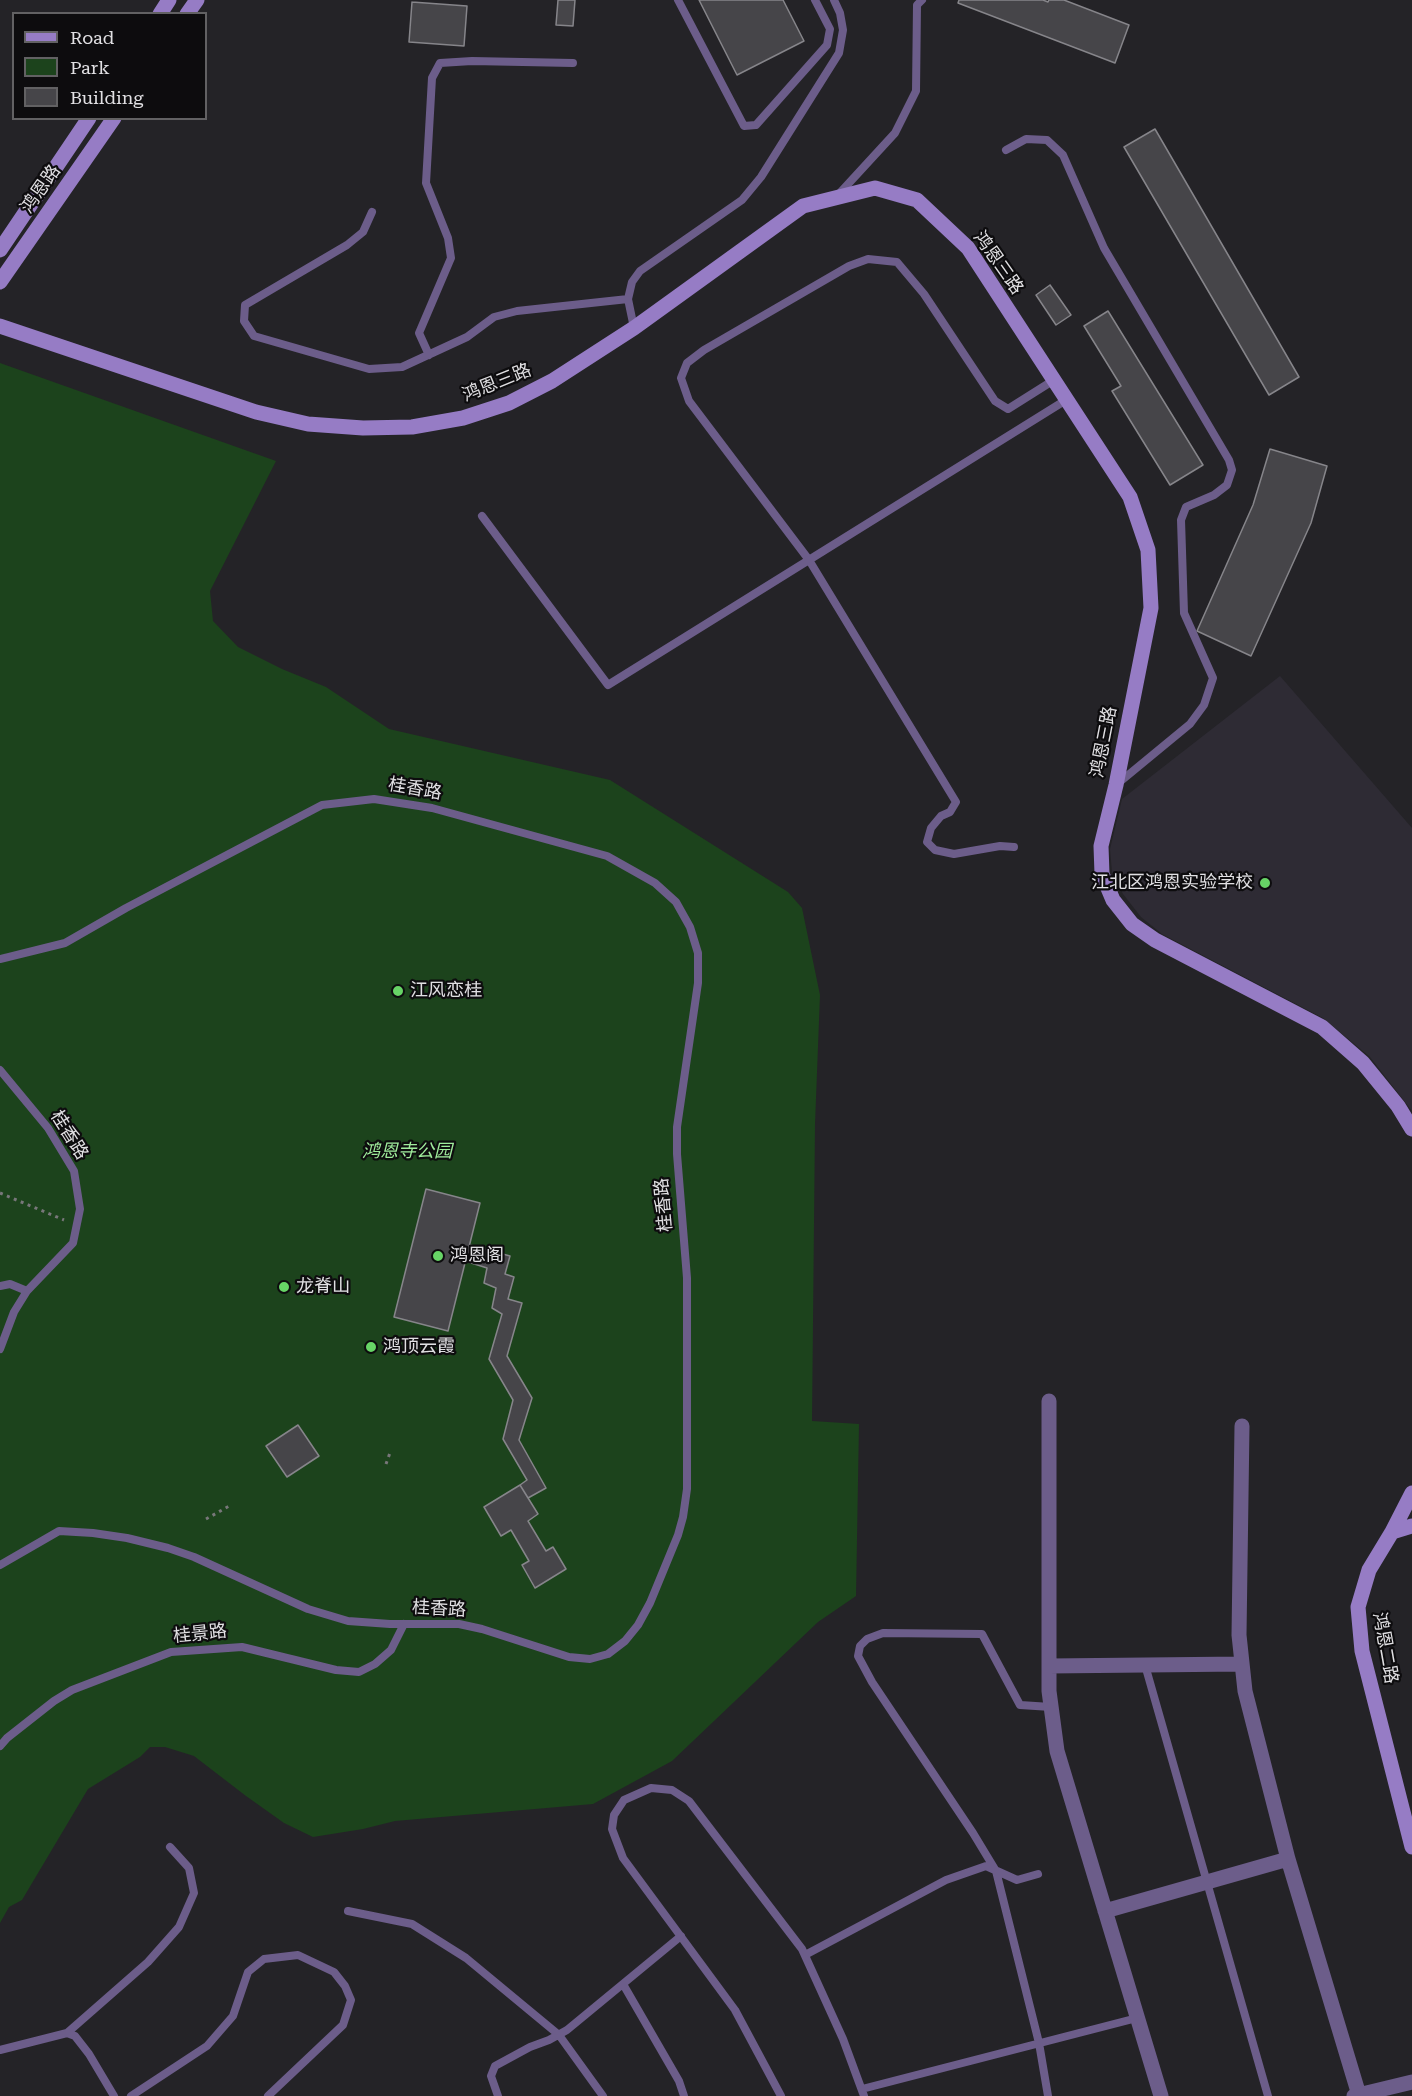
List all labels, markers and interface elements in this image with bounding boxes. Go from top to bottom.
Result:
legend [12,12,207,120]
text: Road [70,27,114,48]
text: Park [70,57,110,78]
text: Building [70,87,144,108]
street label: 鸿恩路 [17,161,65,217]
street label: 鸿恩三路 [969,227,1027,299]
street label: 鸿恩三路 [460,360,534,406]
street label: 鸿恩三路 [1087,705,1121,779]
street label: 桂香路 [387,774,443,804]
place label: 江北区鸿恩实验学校 [1091,872,1253,894]
marker: 江北区鸿恩实验学校 [1258,876,1272,890]
place label: 江风恋桂 [410,980,482,1002]
marker: 江风恋桂 [391,984,405,998]
street label: 桂香路 [46,1106,92,1164]
park label: 鸿恩寺公园 [362,1141,452,1163]
street label: 桂香路 [651,1177,677,1233]
place label: 鸿恩阁 [450,1245,504,1267]
marker: 鸿恩阁 [431,1249,445,1263]
place label: 龙脊山 [296,1276,350,1298]
marker: 龙脊山 [277,1280,291,1294]
place label: 鸿顶云霞 [383,1336,455,1358]
marker: 鸿顶云霞 [364,1340,378,1354]
street label: 桂香路 [411,1597,467,1621]
street label: 鸿恩二路 [1368,1611,1402,1685]
street label: 桂景路 [172,1620,228,1648]

